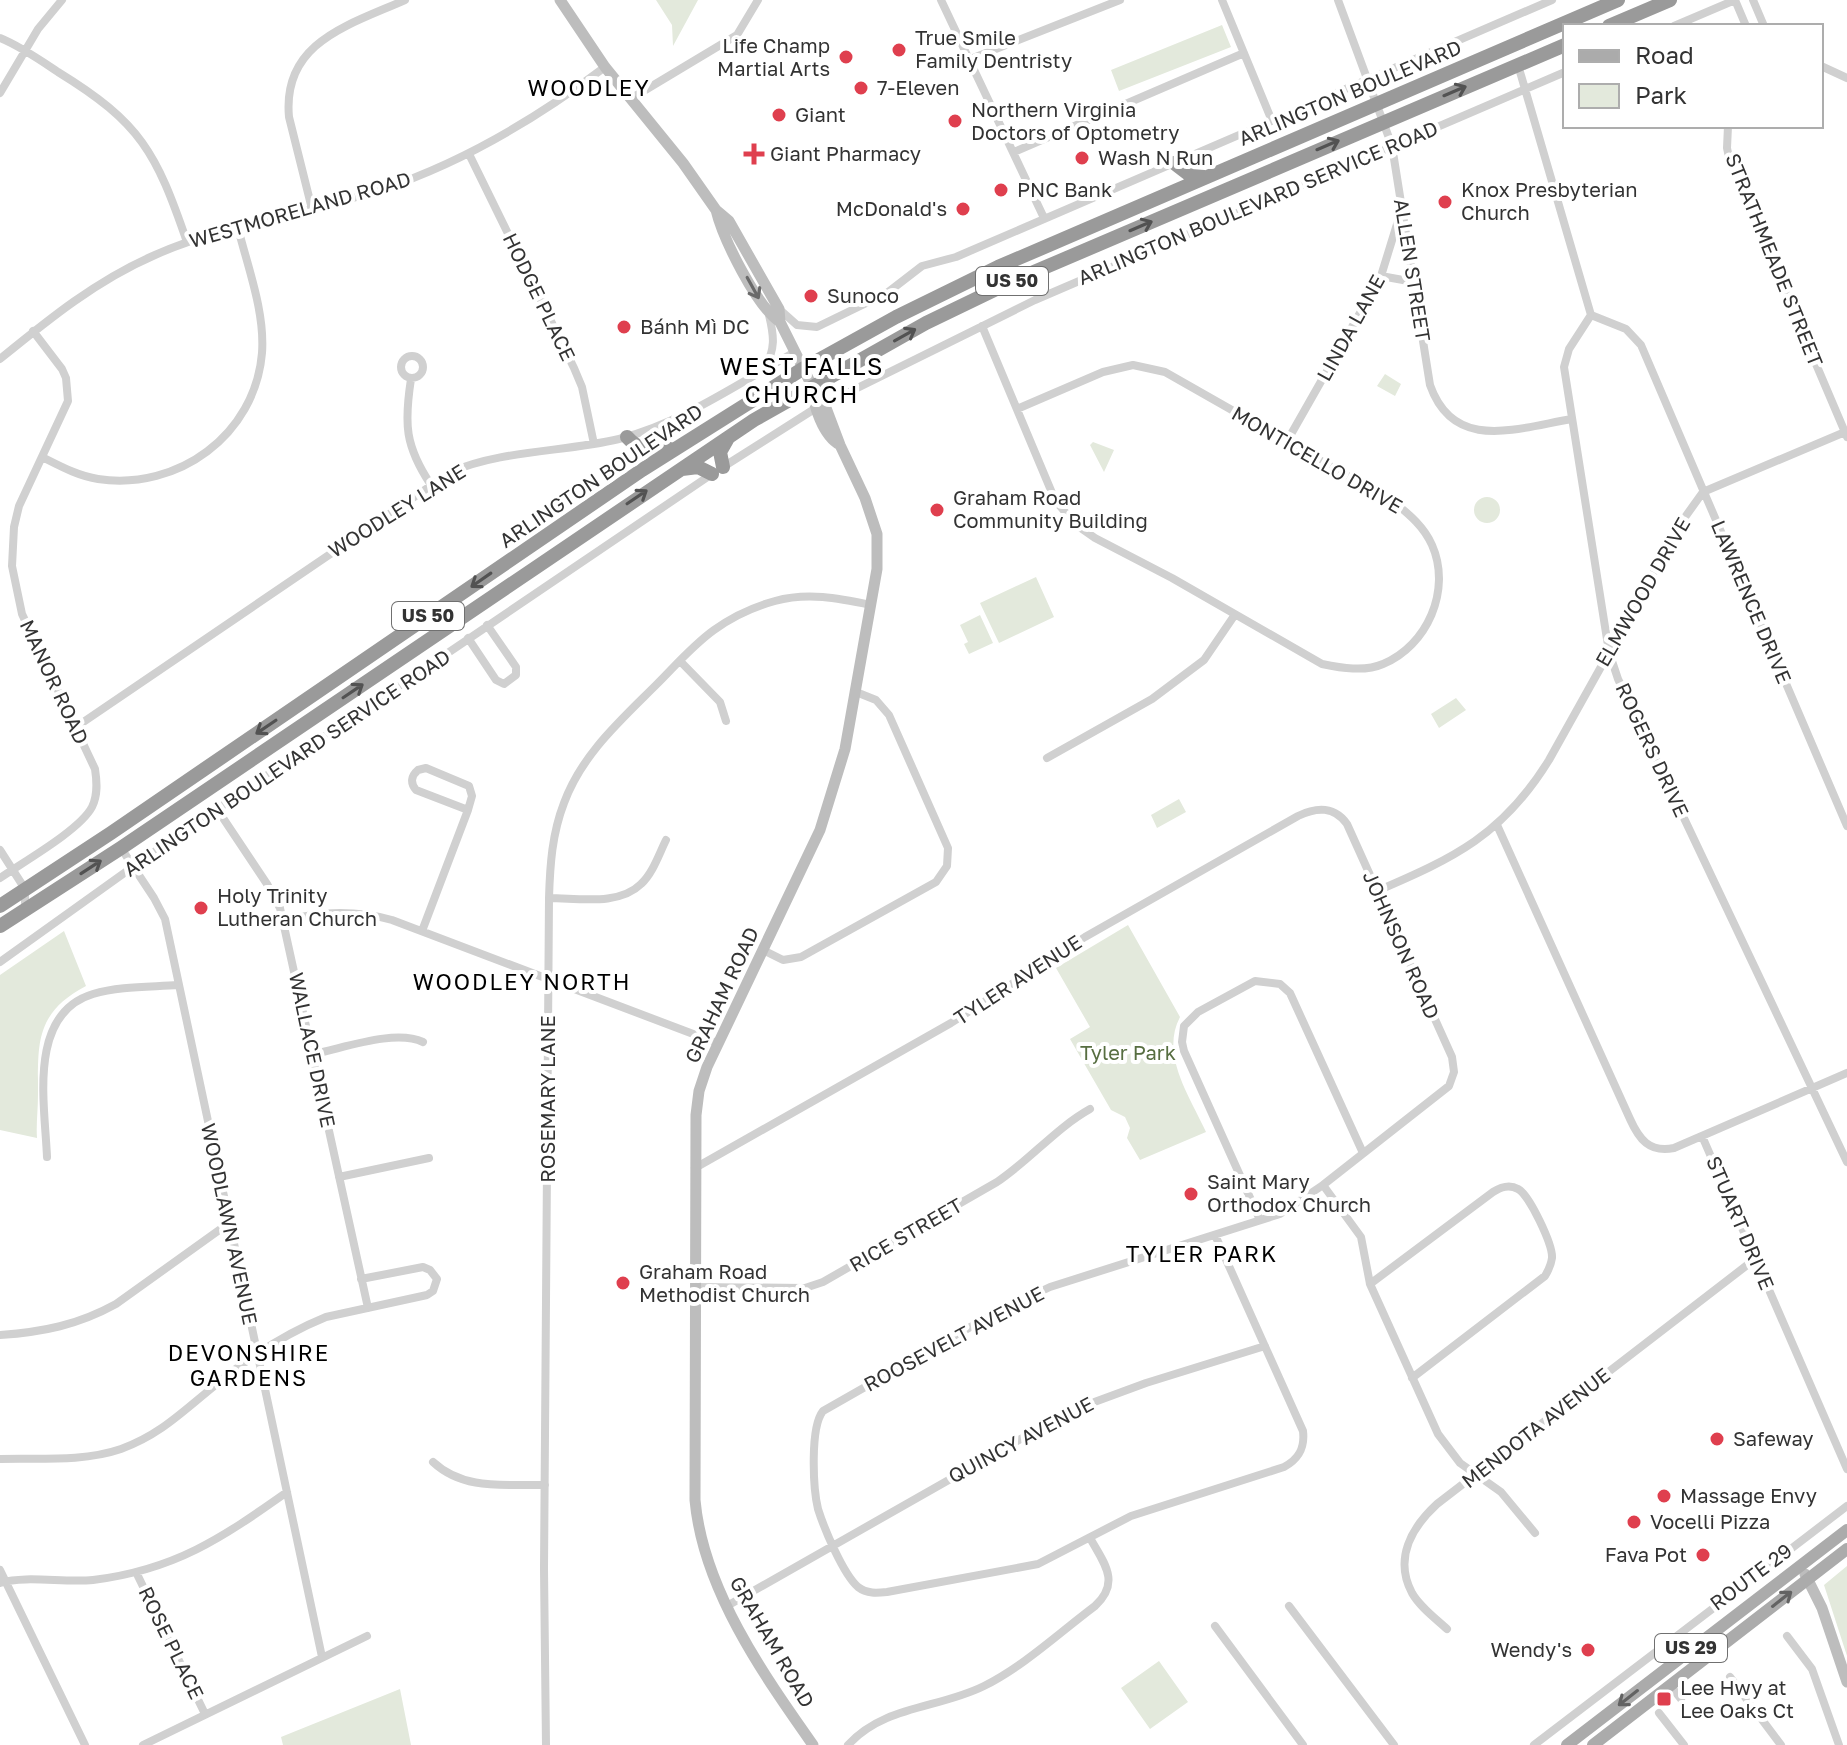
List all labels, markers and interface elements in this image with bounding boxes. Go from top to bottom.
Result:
legend [1563,24,1823,128]
place label: True Smile Family Dentristy [915,25,1072,72]
place label: Life Champ Martial Arts [717,33,830,80]
street label: ARLINGTON BOULEVARD [1235,34,1465,150]
text: Road [1635,40,1694,69]
marker: True Smile Family Dentristy [890,41,908,59]
marker: Life Champ Martial Arts [837,48,855,66]
district label: WOODLEY [527,74,651,101]
place label: 7-Eleven [877,75,960,99]
marker: 7-Eleven [852,79,870,97]
text: Park [1635,80,1687,109]
one-way arrow [1443,83,1467,98]
place label: Northern Virginia Doctors of Optometry [971,97,1179,144]
place label: Giant [795,102,846,126]
marker: Giant [770,106,788,124]
marker: Northern Virginia Doctors of Optometry [946,112,964,130]
street label: ARLINGTON BOULEVARD SERVICE ROAD [1074,115,1441,289]
one-way arrow [1315,137,1340,152]
place label: Giant Pharmacy [770,141,921,165]
marker: Giant Pharmacy [745,145,763,163]
place label: Wash N Run [1098,145,1213,169]
marker: Wash N Run [1073,149,1091,167]
street label: STRATHMEADE STREET [1721,150,1829,370]
street label: WESTMORELAND ROAD [186,166,413,252]
place label: PNC Bank [1017,177,1112,201]
place label: Knox Presbyterian Church [1461,177,1638,224]
marker: PNC Bank [992,181,1010,199]
marker: Knox Presbyterian Church [1436,193,1454,211]
place label: McDonald's [836,196,947,220]
street label: ALLEN STREET [1390,197,1436,343]
marker: McDonald's [954,200,972,218]
one-way arrow [1128,217,1153,232]
street label: HODGE PLACE [499,229,581,364]
road number: US 50 [976,267,1048,295]
street label: LINDA LANE [1311,270,1389,385]
one-way arrow [745,276,761,299]
place label: Sunoco [827,283,899,307]
marker: Sunoco [802,287,820,305]
place label: Bánh Mì DC [640,314,750,338]
marker: Bánh Mì DC [615,318,633,336]
one-way arrow [893,327,916,343]
district label: WEST FALLS CHURCH [720,351,884,408]
street label: ARLINGTON BOULEVARD [494,398,707,552]
street label: MONTICELLO DRIVE [1228,400,1407,518]
street label: WOODLEY LANE [324,458,469,562]
place label: Graham Road Community Building [953,485,1148,532]
one-way arrow [626,489,648,505]
marker: Graham Road Community Building [928,501,946,519]
street label: ELMWOOD DRIVE [1590,513,1694,670]
street label: LAWRENCE DRIVE [1707,517,1797,687]
one-way arrow [471,571,492,588]
road number: US 50 [392,602,464,630]
street label: MANOR ROAD [16,616,94,748]
street label: ARLINGTON BOULEVARD SERVICE ROAD [119,644,454,881]
street label: ROGERS DRIVE [1611,679,1695,821]
one-way arrow [341,682,363,699]
one-way arrow [256,719,278,735]
one-way arrow [79,859,102,875]
street label: JOHNSON ROAD [1359,867,1445,1022]
place label: Holy Trinity Lutheran Church [217,883,377,930]
marker: Holy Trinity Lutheran Church [192,899,210,917]
street label: GRAHAM ROAD [679,923,763,1066]
street label: TYLER AVENUE [949,929,1086,1029]
district label: WOODLEY NORTH [413,968,631,995]
street label: WALLACE DRIVE [285,970,341,1130]
street label: ROSEMARY LANE [535,1015,559,1183]
park label: Tyler Park [1080,1040,1176,1064]
street label: WOODLAWN AVENUE [197,1121,263,1327]
street label: STUART DRIVE [1702,1152,1780,1293]
place label: Saint Mary Orthodox Church [1207,1169,1371,1216]
marker: Saint Mary Orthodox Church [1182,1185,1200,1203]
street label: RICE STREET [845,1192,966,1276]
district label: TYLER PARK [1126,1240,1278,1267]
place label: Graham Road Methodist Church [639,1259,810,1306]
marker: Graham Road Methodist Church [614,1274,632,1292]
street label: ROOSEVELT AVENUE [859,1280,1048,1396]
district label: DEVONSHIRE GARDENS [168,1339,330,1391]
street label: MENDOTA AVENUE [1457,1362,1614,1493]
street label: QUINCY AVENUE [944,1391,1097,1487]
place label: Safeway [1733,1426,1814,1450]
marker: Safeway [1708,1430,1726,1448]
place label: Massage Envy [1680,1483,1817,1507]
marker: Massage Envy [1655,1487,1673,1505]
place label: Vocelli Pizza [1650,1509,1770,1533]
marker: Vocelli Pizza [1625,1513,1643,1531]
street label: ROUTE 29 [1705,1538,1796,1615]
place label: Fava Pot [1605,1542,1687,1566]
marker: Fava Pot [1694,1546,1712,1564]
street label: GRAHAM ROAD [726,1572,820,1711]
street label: ROSE PLACE [134,1582,209,1703]
one-way arrow [1771,1591,1793,1608]
road number: US 29 [1655,1634,1727,1662]
place label: Wendy's [1490,1637,1572,1661]
marker: Wendy's [1579,1641,1597,1659]
place label: Lee Hwy at Lee Oaks Ct [1680,1675,1794,1722]
one-way arrow [1618,1689,1639,1706]
marker: Lee Hwy at Lee Oaks Ct [1655,1690,1673,1708]

